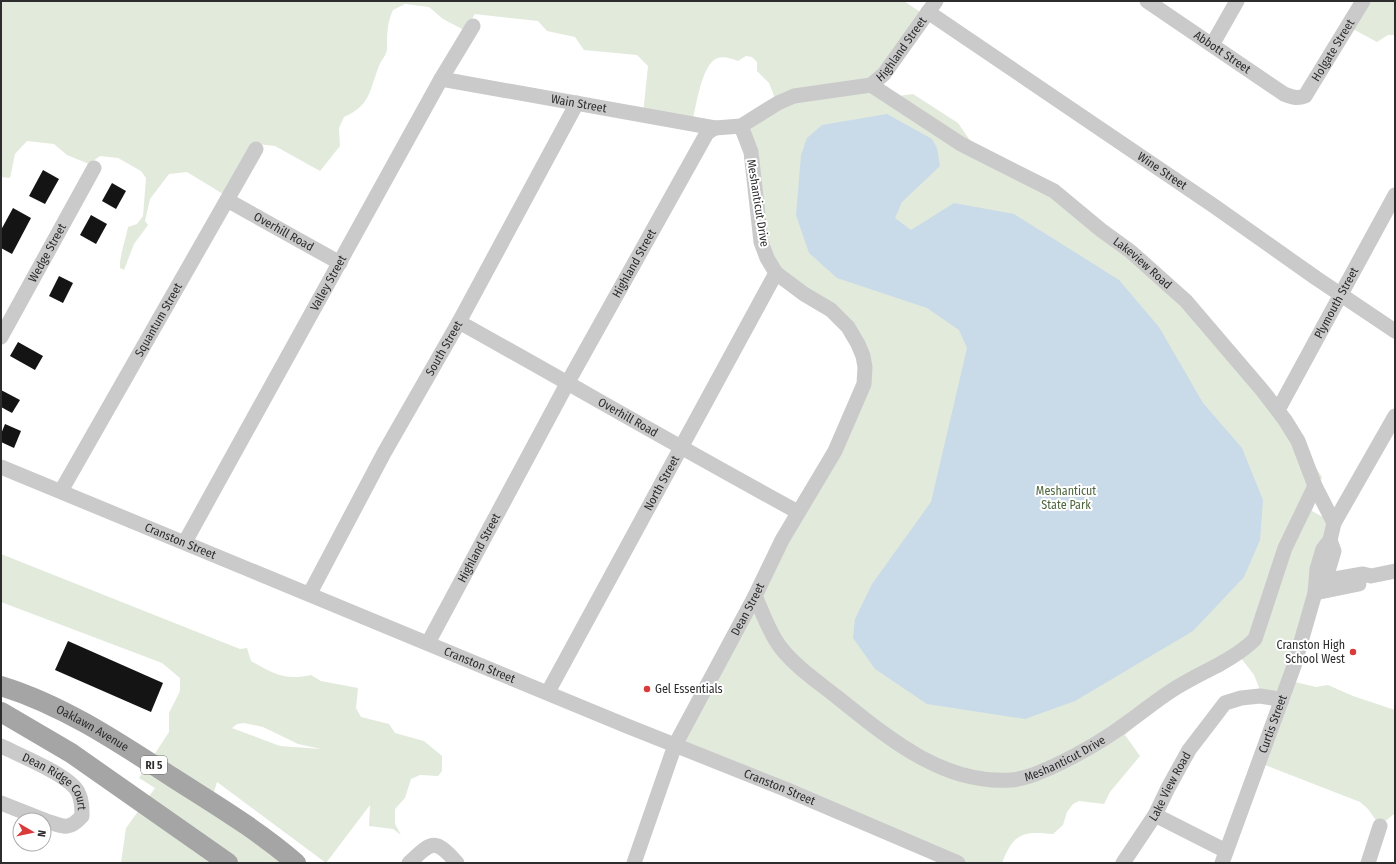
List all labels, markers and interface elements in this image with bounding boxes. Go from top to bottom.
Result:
street label: Highland Street [873,14,929,84]
street label: Holgate Street [1309,17,1357,84]
street label: Abbott Street [1191,28,1253,76]
street label: Wain Street [550,92,608,116]
street label: Wine Street [1135,149,1190,193]
street label: Meshanticut Drive [744,158,772,248]
street label: Overhill Road [251,209,316,254]
street label: Wedge Street [25,221,69,285]
street label: Highland Street [609,227,659,300]
street label: Lakeview Road [1111,234,1175,292]
street label: Valley Street [307,253,349,313]
street label: Plymouth Street [1311,265,1361,341]
street label: Squantum Street [132,280,185,359]
street label: South Street [423,318,465,378]
street label: Overhill Road [596,395,660,440]
street label: North Street [641,453,682,513]
park label: Meshanticut State Park [1036,484,1096,512]
street label: Highland Street [455,511,503,585]
street label: Cranston Street [143,520,218,562]
street label: Dean Street [728,581,767,638]
place label: Cranston High School West [1276,638,1345,666]
street label: Cranston Street [442,644,517,686]
marker: Cranston High School West [1348,647,1358,657]
place label: Gel Essentials [655,682,723,696]
marker: Gel Essentials [642,684,652,694]
street label: Curtis Street [1256,693,1290,755]
street label: Oaklawn Avenue [54,702,131,754]
street label: Meshanticut Drive [1023,733,1108,784]
street label: Lake View Road [1146,749,1194,824]
street label: Dean Ridge Court [20,750,89,811]
road number: RI 5 [141,756,167,774]
street label: Cranston Street [742,766,818,808]
north arrow [12,812,52,852]
text: N [34,829,48,838]

